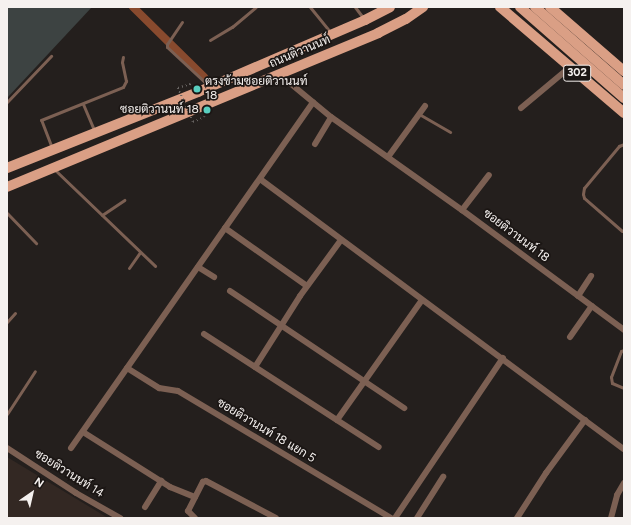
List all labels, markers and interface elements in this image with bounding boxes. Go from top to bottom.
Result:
street label: ถนนติวานนท์ [267,33,333,71]
road number: 302 [563,64,591,82]
place label: ตรงข้ามซอยติวานนท์ 18 [205,75,308,103]
marker: ตรงข้ามซอยติวานนท์ 18 [192,84,202,94]
place label: ซอยติวานนท์ 18 [120,103,199,117]
marker: ซอยติวานนท์ 18 [202,105,212,115]
street label: ซอยติวานนท์ 18 [480,206,552,266]
street label: ซอยติวานนท์ 18 แยก 5 [214,396,318,466]
street label: ซอยติวานนท์ 14 [32,447,106,501]
north arrow [12,473,52,513]
text: N [32,475,46,490]

